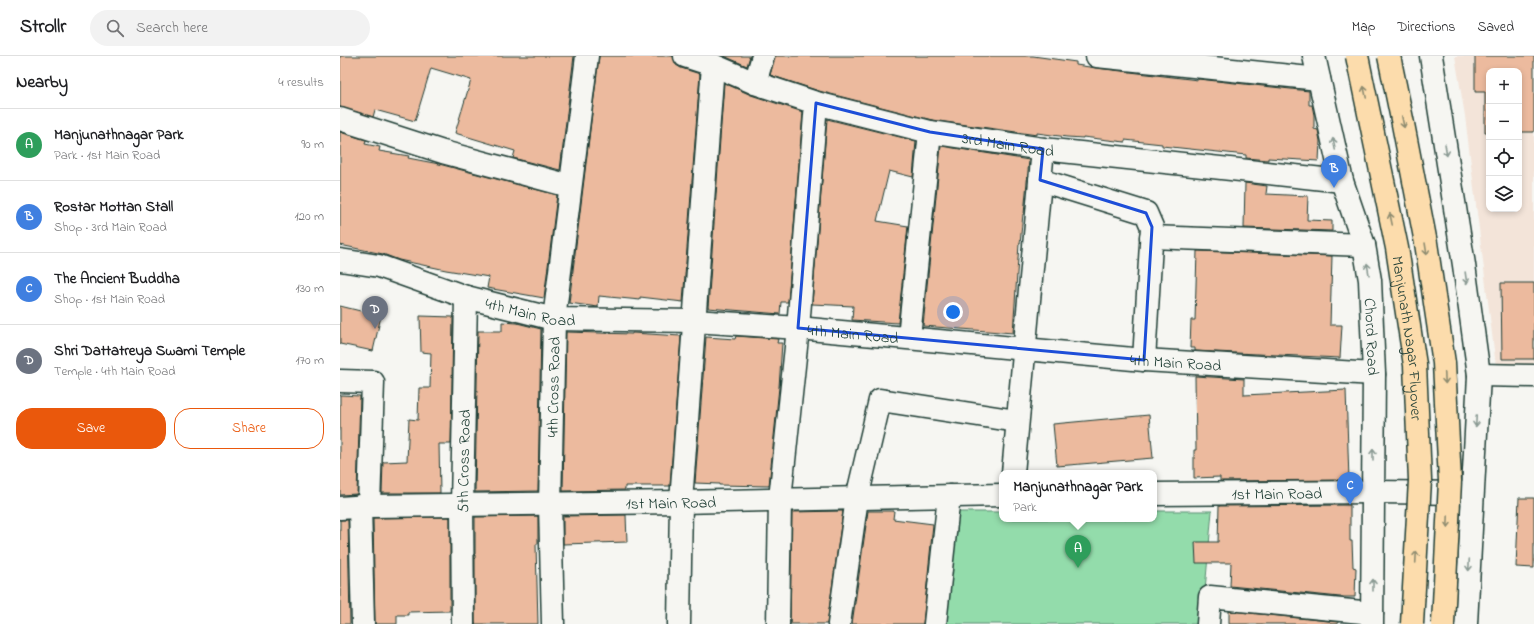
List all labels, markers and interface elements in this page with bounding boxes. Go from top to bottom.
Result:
search box [90,10,370,46]
text: Strollr [20,14,66,41]
icon: search [104,17,126,39]
text: Search here [136,17,208,39]
text: Map [1352,17,1375,38]
text: Directions [1397,17,1455,38]
text: Saved [1477,17,1514,38]
map controls [1486,68,1522,212]
button: + [1486,68,1522,104]
text: Nearby [16,70,68,95]
text: 4 results [278,73,324,92]
one-way arrow [1361,86,1369,99]
button: − [1486,104,1522,140]
one-way arrow [1399,115,1407,128]
text: Manjunathnagar Park [54,124,184,146]
street label: 3rd Main Road [960,127,1055,164]
text: A [25,135,33,154]
text: 90 m [301,135,324,154]
one-way arrow [1329,138,1337,151]
button: locate [1486,140,1522,176]
one-way arrow [1442,143,1450,156]
text: Park · 1st Main Road [54,146,160,165]
pin: B [1321,155,1347,188]
button: layers [1486,176,1522,212]
text: Rostar Mottan Stall [54,196,173,218]
text: B [25,207,33,226]
text: 120 m [294,207,324,226]
one-way arrow [1387,213,1395,226]
text: Shop · 3rd Main Road [54,218,167,237]
one-way arrow [1423,242,1431,255]
street label: Manjunath Nagar Flyover [1384,254,1427,421]
one-way arrow [1364,263,1372,276]
text: The Ancient Buddha [54,268,180,290]
one-way arrow [1462,271,1470,284]
text: C [25,279,33,298]
text: 130 m [296,279,324,298]
text: Shop · 1st Main Road [54,290,165,309]
street label: 4th Main Road [482,292,575,333]
pin: D [362,296,388,329]
street label: Chord Road [1357,298,1384,376]
your location [943,302,963,322]
street label: 4th Main Road [806,319,900,351]
street label: 4th Cross Road [541,336,568,438]
text: Shri Dattatreya Swami Temple [54,340,245,362]
street label: 4th Main Road [1129,349,1222,379]
text: D [24,351,34,370]
text: 170 m [296,351,324,370]
text: Temple · 4th Main Road [54,362,176,381]
one-way arrow [1441,371,1448,384]
button: Save [16,408,166,449]
button: Share [174,408,324,449]
street label: 5th Cross Road [452,409,478,513]
one-way arrow [1473,414,1480,427]
one-way arrow [1369,449,1377,462]
popup [999,470,1157,522]
pin: C [1337,472,1363,505]
text: Manjunathnagar Park [1013,476,1143,498]
street label: 1st Main Road [1232,482,1322,507]
street label: 1st Main Road [625,491,717,517]
text: Park [1013,498,1037,517]
one-way arrow [1444,515,1452,528]
pin: A [1065,535,1091,568]
one-way arrow [1412,551,1419,564]
one-way arrow [1465,558,1472,571]
one-way arrow [1369,579,1377,592]

